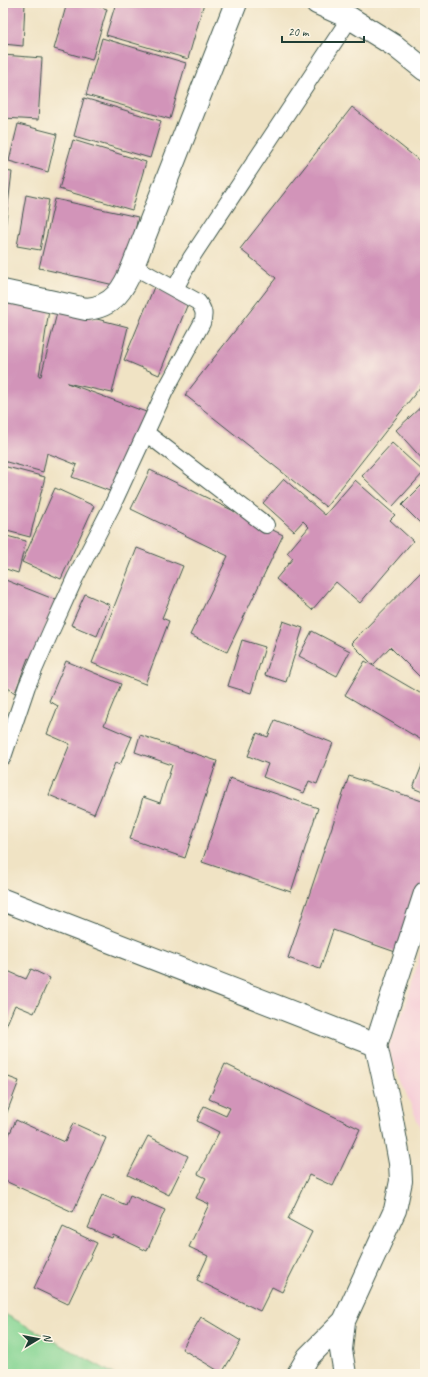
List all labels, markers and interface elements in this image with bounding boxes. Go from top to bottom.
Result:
scale bar [282,18,364,44]
text: 20 m [288,24,310,40]
north arrow [18,1319,58,1359]
text: N [40,1333,56,1344]

